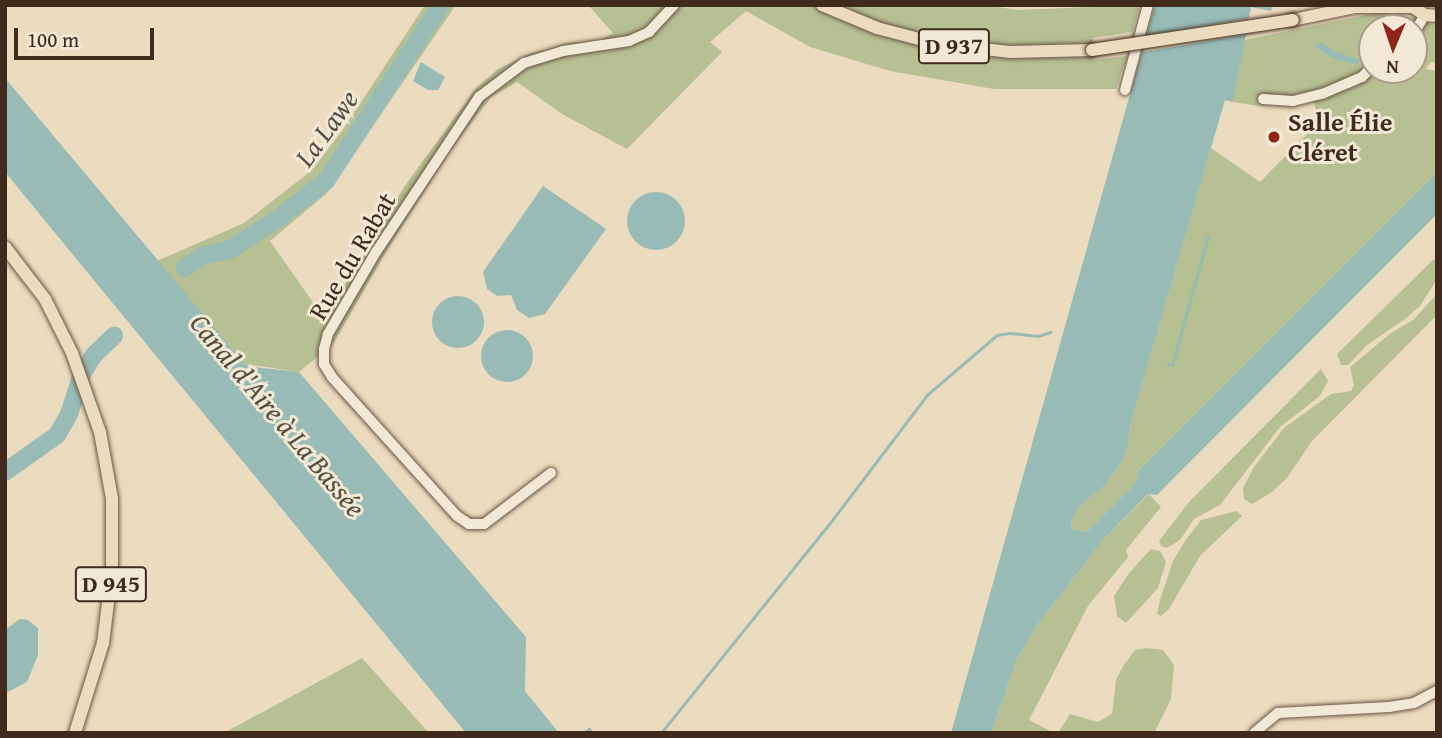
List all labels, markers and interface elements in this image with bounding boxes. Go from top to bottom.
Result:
scale bar [18,14,158,58]
north arrow [1358,14,1428,84]
text: 100 m [27,24,79,55]
road number: D 937 [917,26,991,66]
text: N [1386,54,1399,82]
water label: La Lawe [287,83,365,173]
place label: Salle Élie Cléret [1288,106,1392,168]
marker: Salle Élie Cléret [1266,129,1282,145]
street label: Rue du Rabat [302,187,402,325]
water label: Canal d'Aire à La Bassée [183,307,373,523]
road number: D 945 [74,564,148,604]

